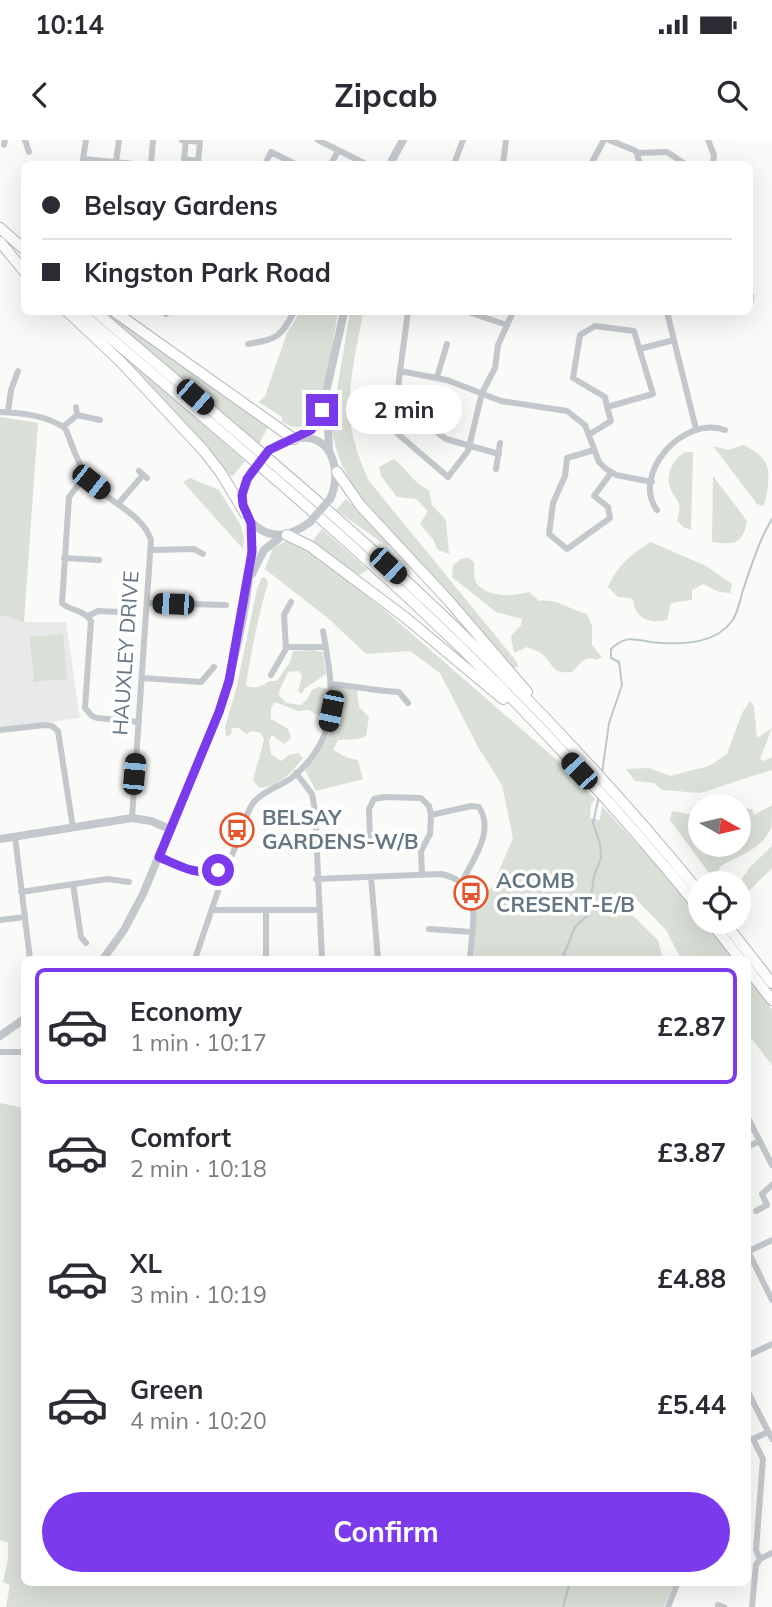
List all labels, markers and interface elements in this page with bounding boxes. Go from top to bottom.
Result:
text: 10:14 [35,8,104,41]
text: Zipcab [334,75,438,115]
icon: back [21,76,59,114]
icon: search [713,76,751,114]
text: Belsay Gardens [84,189,278,222]
text: Kingston Park Road [84,256,331,289]
car [173,375,218,419]
callout: 2 min [346,386,462,434]
route end [306,394,338,426]
text: 2 min [374,395,434,424]
car [68,461,115,503]
car [366,544,411,588]
street label: HAUXLEY DRIVE [106,570,144,736]
car [152,593,195,615]
car [317,688,346,734]
car [557,748,602,794]
car [122,752,147,796]
north arrow [688,794,751,858]
map controls [688,794,751,934]
place label: BELSAY GARDENS-W/B [262,804,418,854]
bus stop icon: BELSAY GARDENS-W/B [218,811,256,849]
route start [202,854,234,886]
place label: ACOMB CRESENT-E/B [496,867,635,917]
button: locate [688,871,751,934]
bus stop icon: ACOMB CRESENT-E/B [452,874,490,912]
icon: car [46,995,109,1058]
text: Economy [130,995,242,1028]
text: £2.87 [657,1010,726,1043]
text: 1 min · 10:17 [130,1028,267,1057]
icon: car [46,1121,109,1184]
text: Comfort [130,1121,231,1154]
text: £3.87 [657,1136,726,1169]
text: 2 min · 10:18 [130,1154,267,1183]
icon: car [46,1247,109,1310]
text: XL [130,1247,162,1280]
text: £4.88 [657,1262,726,1295]
text: 3 min · 10:19 [130,1280,267,1309]
icon: car [46,1373,109,1436]
text: Green [130,1373,203,1406]
text: £5.44 [657,1388,726,1421]
text: 4 min · 10:20 [130,1406,267,1435]
button: Confirm [42,1492,730,1572]

